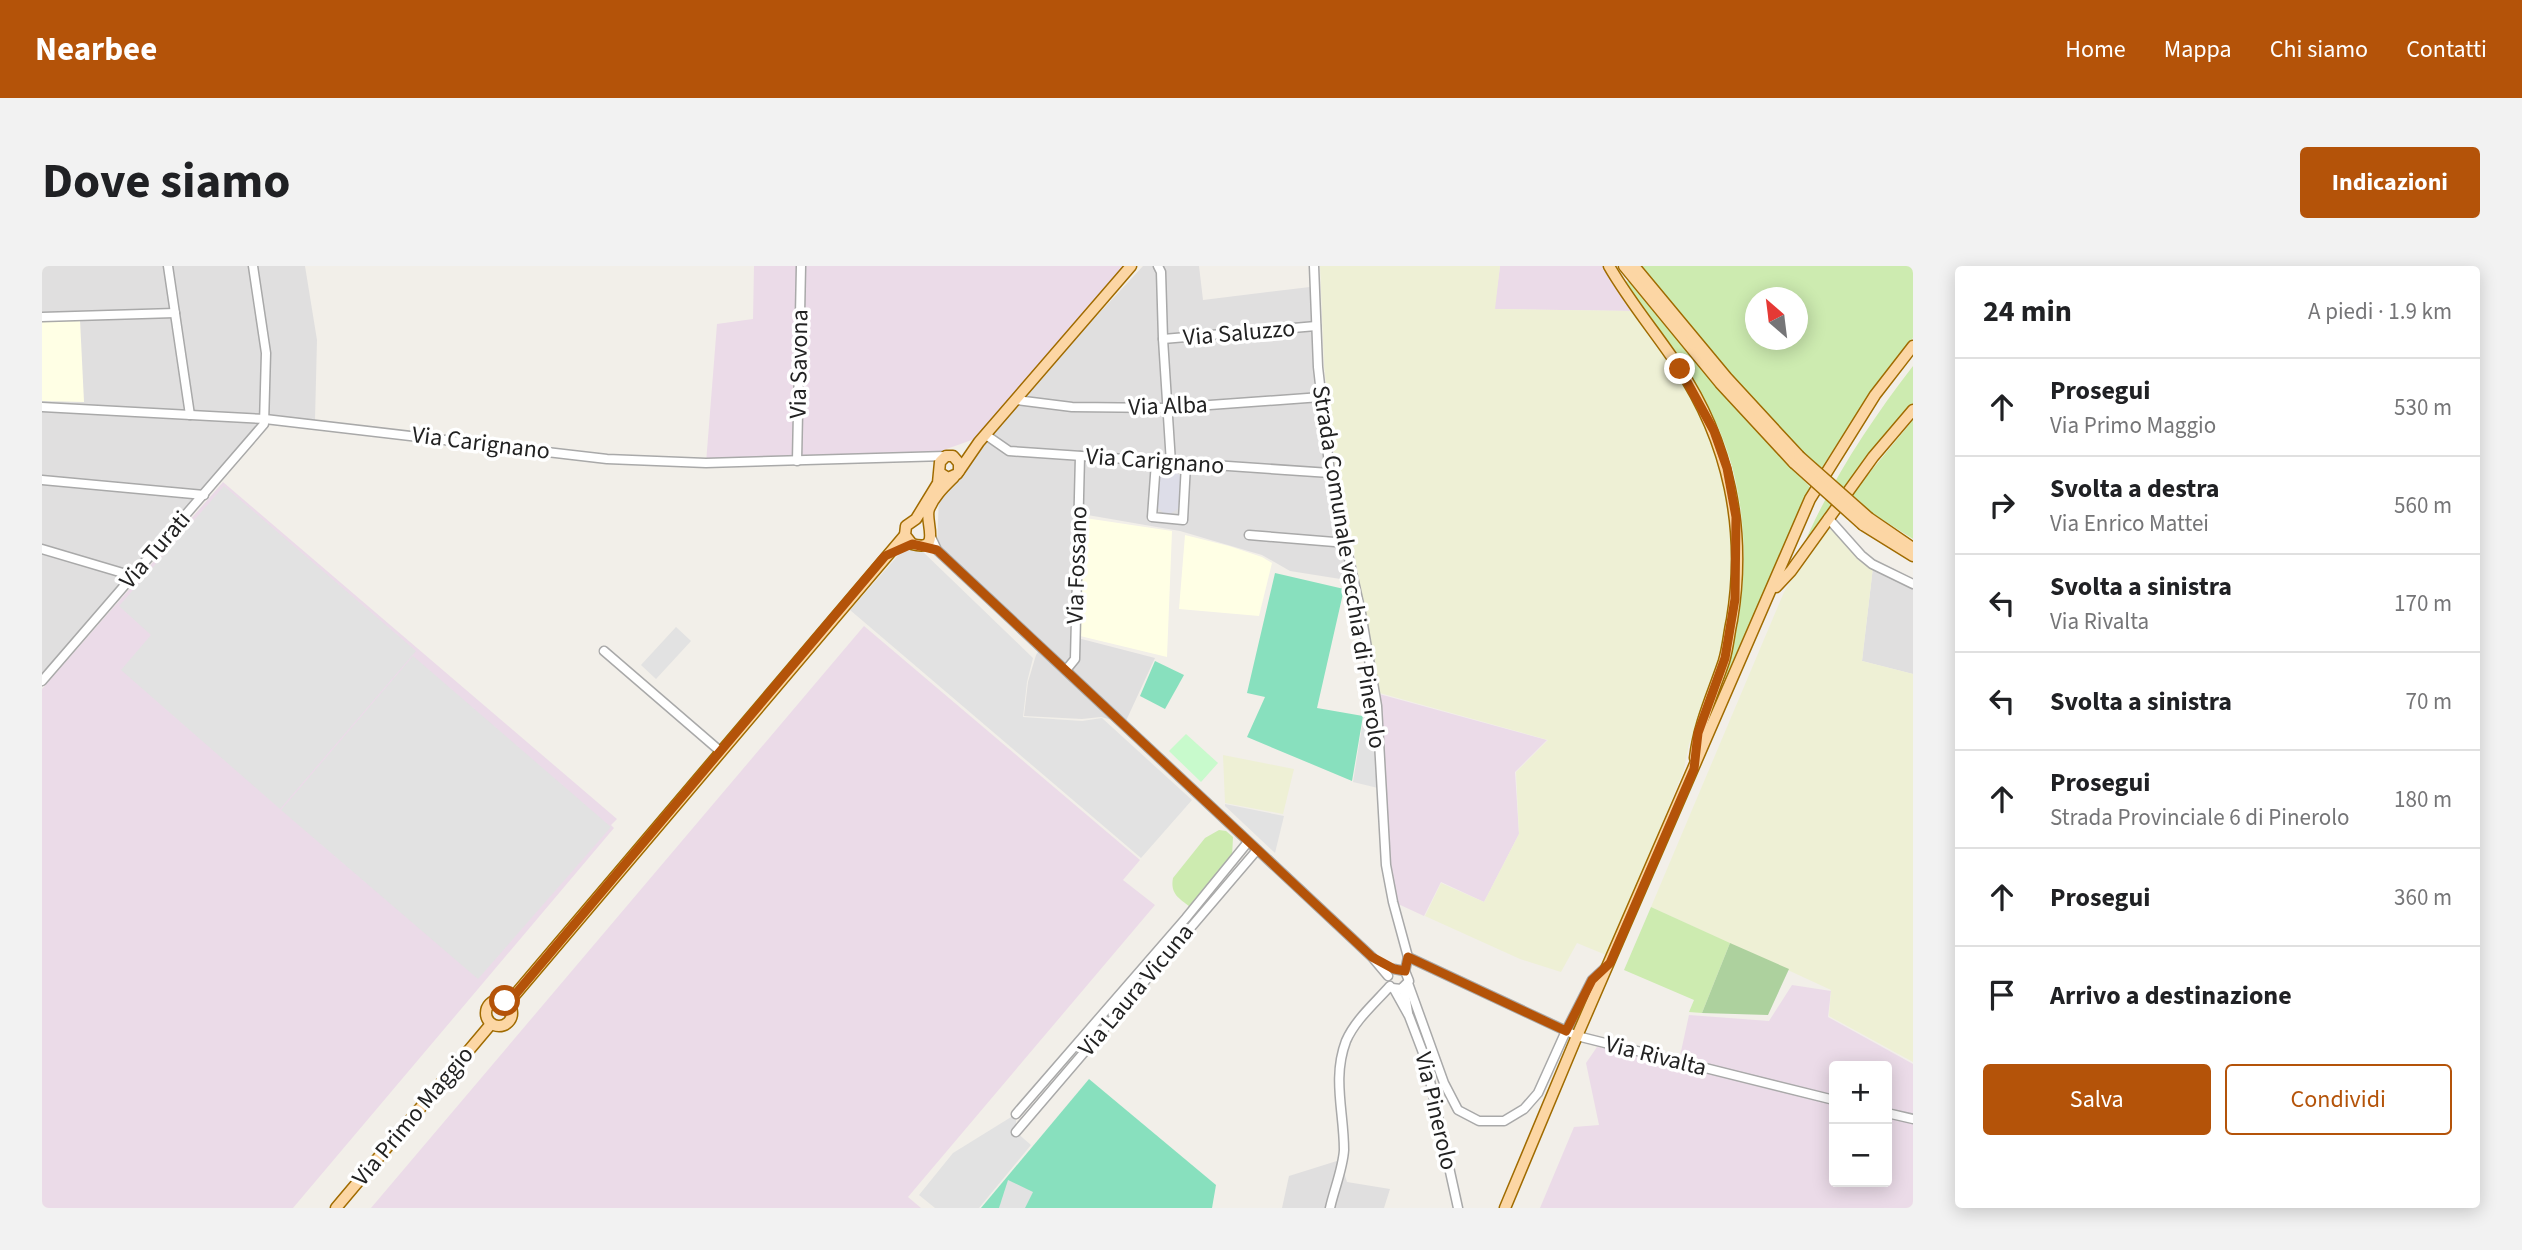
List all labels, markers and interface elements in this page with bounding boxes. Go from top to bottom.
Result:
text: Nearbee [35,26,157,73]
text: Home [2065,32,2126,67]
text: Mappa [2164,32,2232,67]
text: Chi siamo [2270,32,2368,67]
text: Contatti [2406,32,2487,67]
text: Dove siamo [42,147,291,217]
button: Indicazioni [2300,147,2480,218]
north arrow [1745,287,1808,350]
text: 24 min [1983,290,2072,333]
text: A piedi · 1.9 km [2308,295,2452,328]
street label: Via Savona [781,309,817,419]
street label: Via Saluzzo [1181,311,1297,355]
route end [1664,353,1695,384]
text: Prosegui [2050,372,2150,409]
street label: Strada Comunale vecchia di Pinerolo [1303,383,1395,751]
street label: Via Alba [1128,387,1208,425]
icon: ahead [1983,388,2021,426]
text: 530 m [2394,391,2452,424]
text: Via Primo Maggio [2050,409,2216,442]
street label: Via Carignano [410,417,552,469]
street label: Via Carignano [1085,439,1225,483]
text: Svolta a destra [2050,470,2220,507]
icon: right [1983,486,2021,524]
text: 560 m [2394,489,2452,522]
street label: Via Turati [111,503,199,597]
street label: Via Fossano [1057,505,1097,625]
text: Via Enrico Mattei [2050,507,2209,540]
text: Svolta a sinistra [2050,568,2232,605]
icon: left [1983,584,2021,622]
text: 170 m [2394,587,2452,620]
text: Via Rivalta [2050,605,2149,638]
icon: left [1983,682,2021,720]
text: Svolta a sinistra [2050,683,2232,720]
text: 70 m [2405,685,2452,718]
text: Prosegui [2050,764,2150,801]
icon: ahead [1983,780,2021,818]
text: 180 m [2394,783,2452,816]
text: Strada Provinciale 6 di Pinerolo [2050,801,2350,834]
icon: ahead [1983,878,2021,916]
text: Prosegui [2050,879,2150,916]
text: 360 m [2394,881,2452,914]
street label: Via Laura Vicuna [1070,916,1202,1064]
icon: arrive [1983,976,2021,1014]
text: Arrivo a destinazione [2050,977,2292,1014]
route start [489,985,520,1016]
street label: Via Rivalta [1602,1027,1710,1085]
street label: Via Primo Maggio [344,1038,482,1194]
street label: Via Pinerolo [1405,1049,1467,1173]
map controls [1829,1061,1892,1187]
button: + [1829,1061,1892,1124]
button: Salva [1983,1064,2211,1135]
button: Condividi [2225,1064,2452,1135]
button: − [1829,1124,1892,1187]

